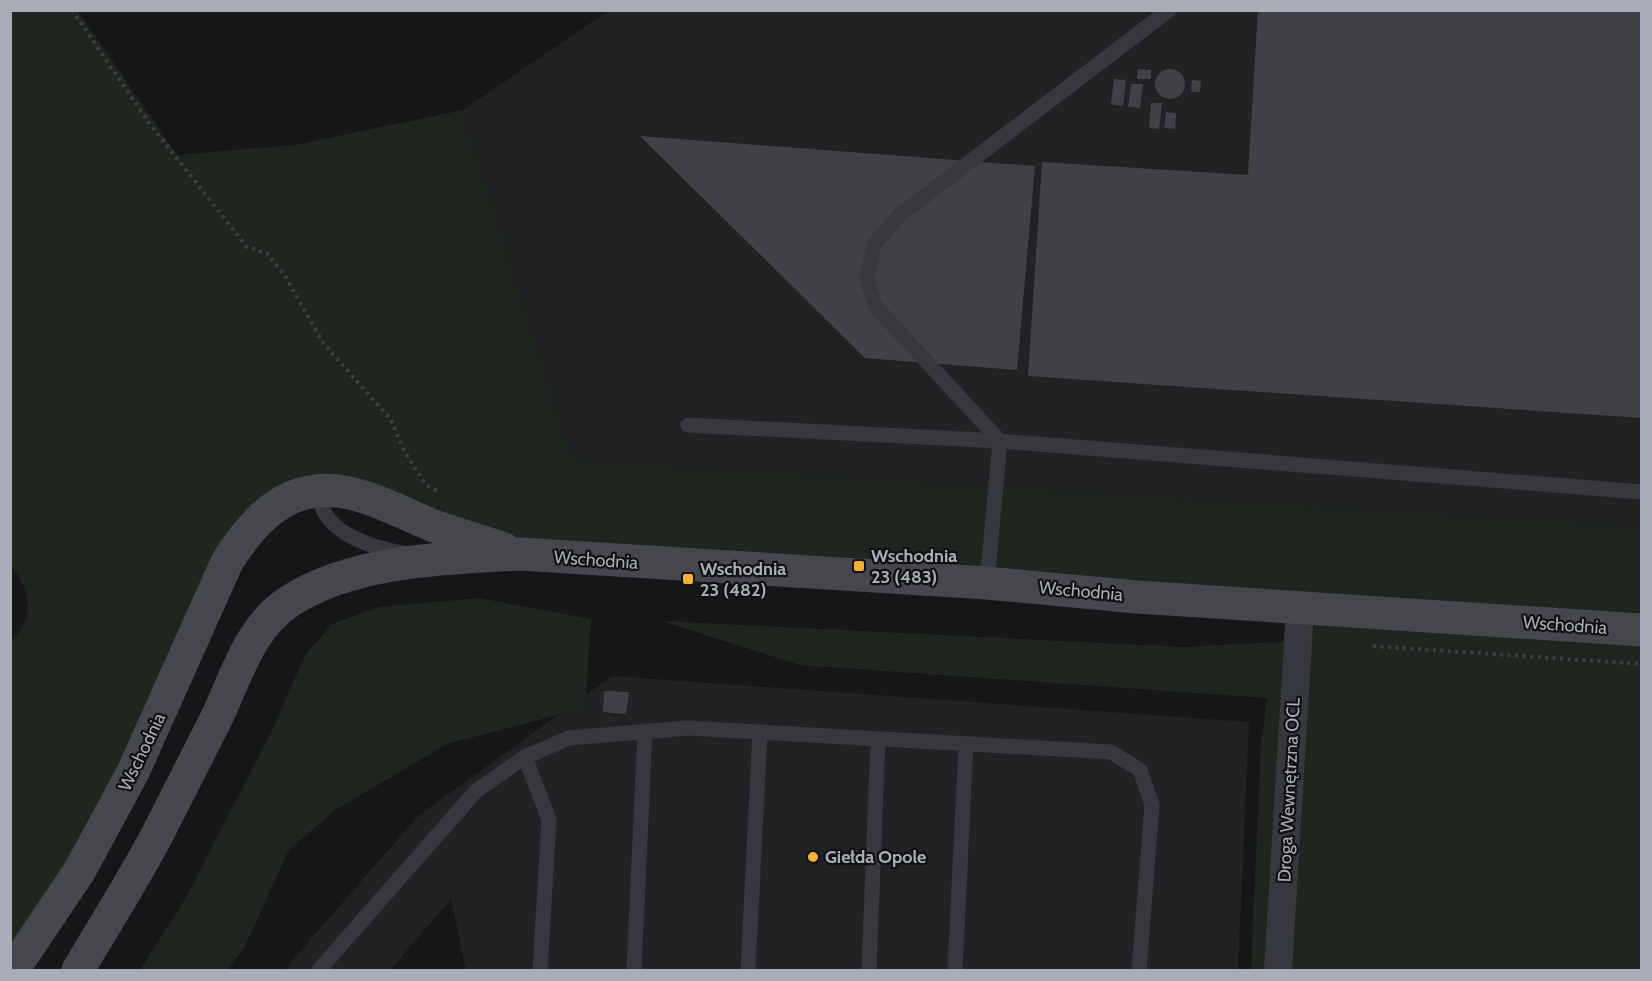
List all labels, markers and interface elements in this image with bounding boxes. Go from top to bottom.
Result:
place label: Wschodnia 23 (483) [871,545,957,588]
street label: Wschodnia [553,546,639,574]
place label: Wschodnia 23 (482) [700,558,786,601]
marker: Wschodnia 23 (483) [852,559,866,573]
marker: Wschodnia 23 (482) [681,572,695,586]
street label: Wschodnia [1038,576,1124,606]
street label: Wschodnia [1522,611,1608,639]
street label: Droga Wewnętrzna OCL [1273,697,1305,883]
street label: Wschodnia [114,709,170,795]
place label: Giełda Opole [825,846,926,868]
marker: Giełda Opole [806,850,820,864]

